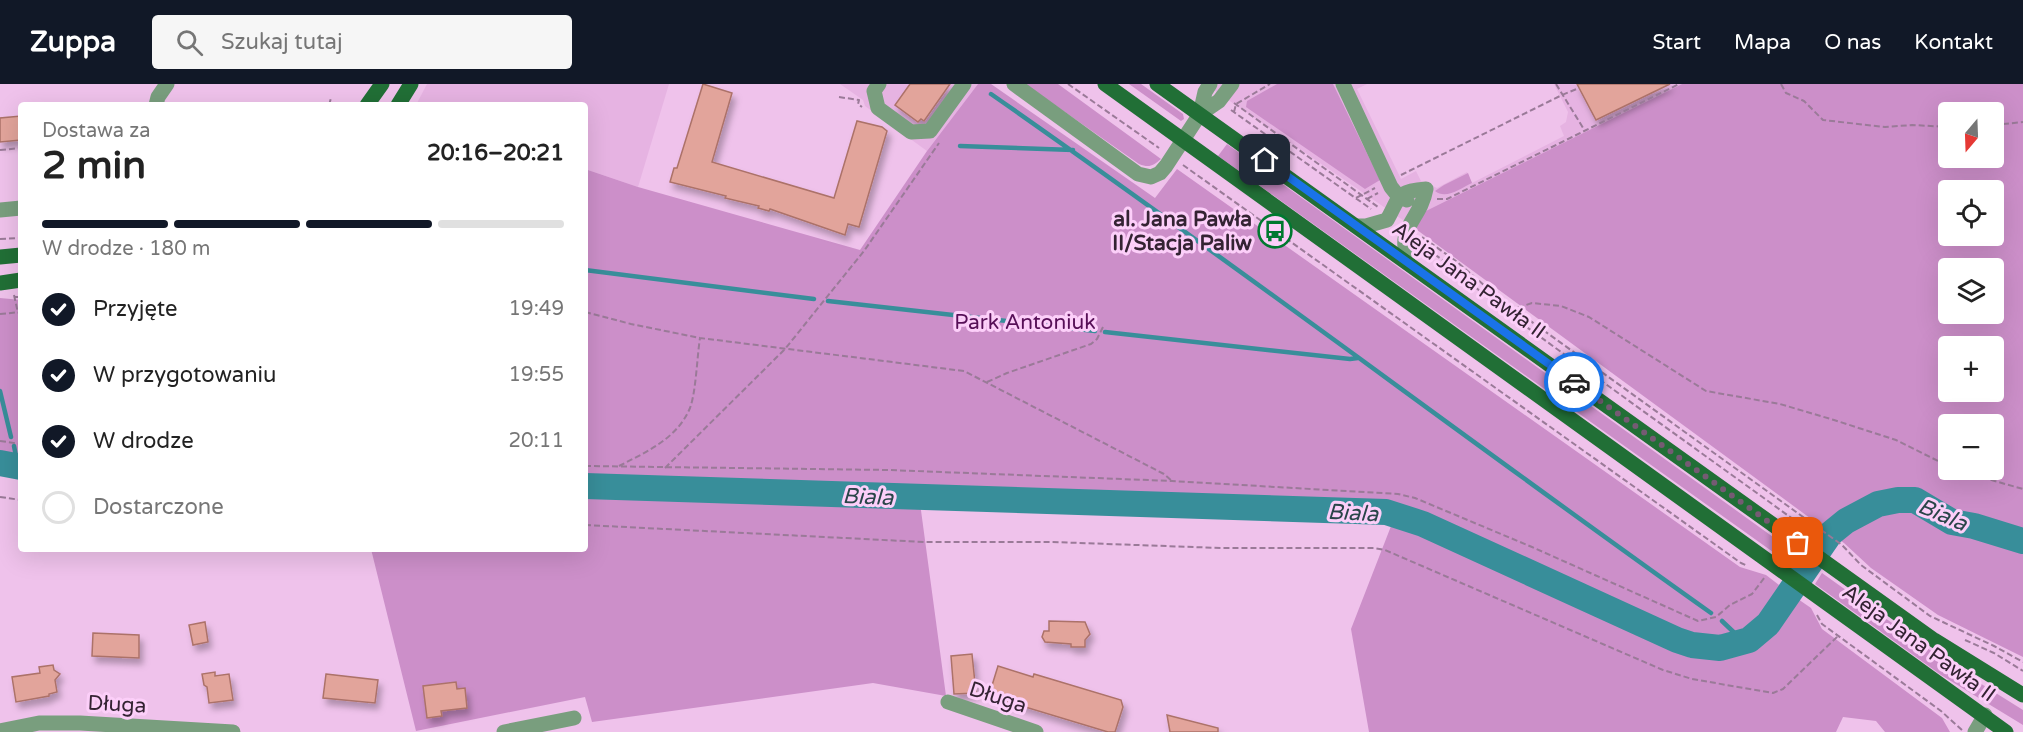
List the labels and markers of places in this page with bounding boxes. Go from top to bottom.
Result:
pin [1239,134,1290,185]
place label: al. Jana Pawła II/Stacja Paliw [1112,207,1252,256]
bus stop icon: al. Jana Pawła II/Stacja Paliw [1257,213,1293,249]
pin [1772,517,1823,568]

